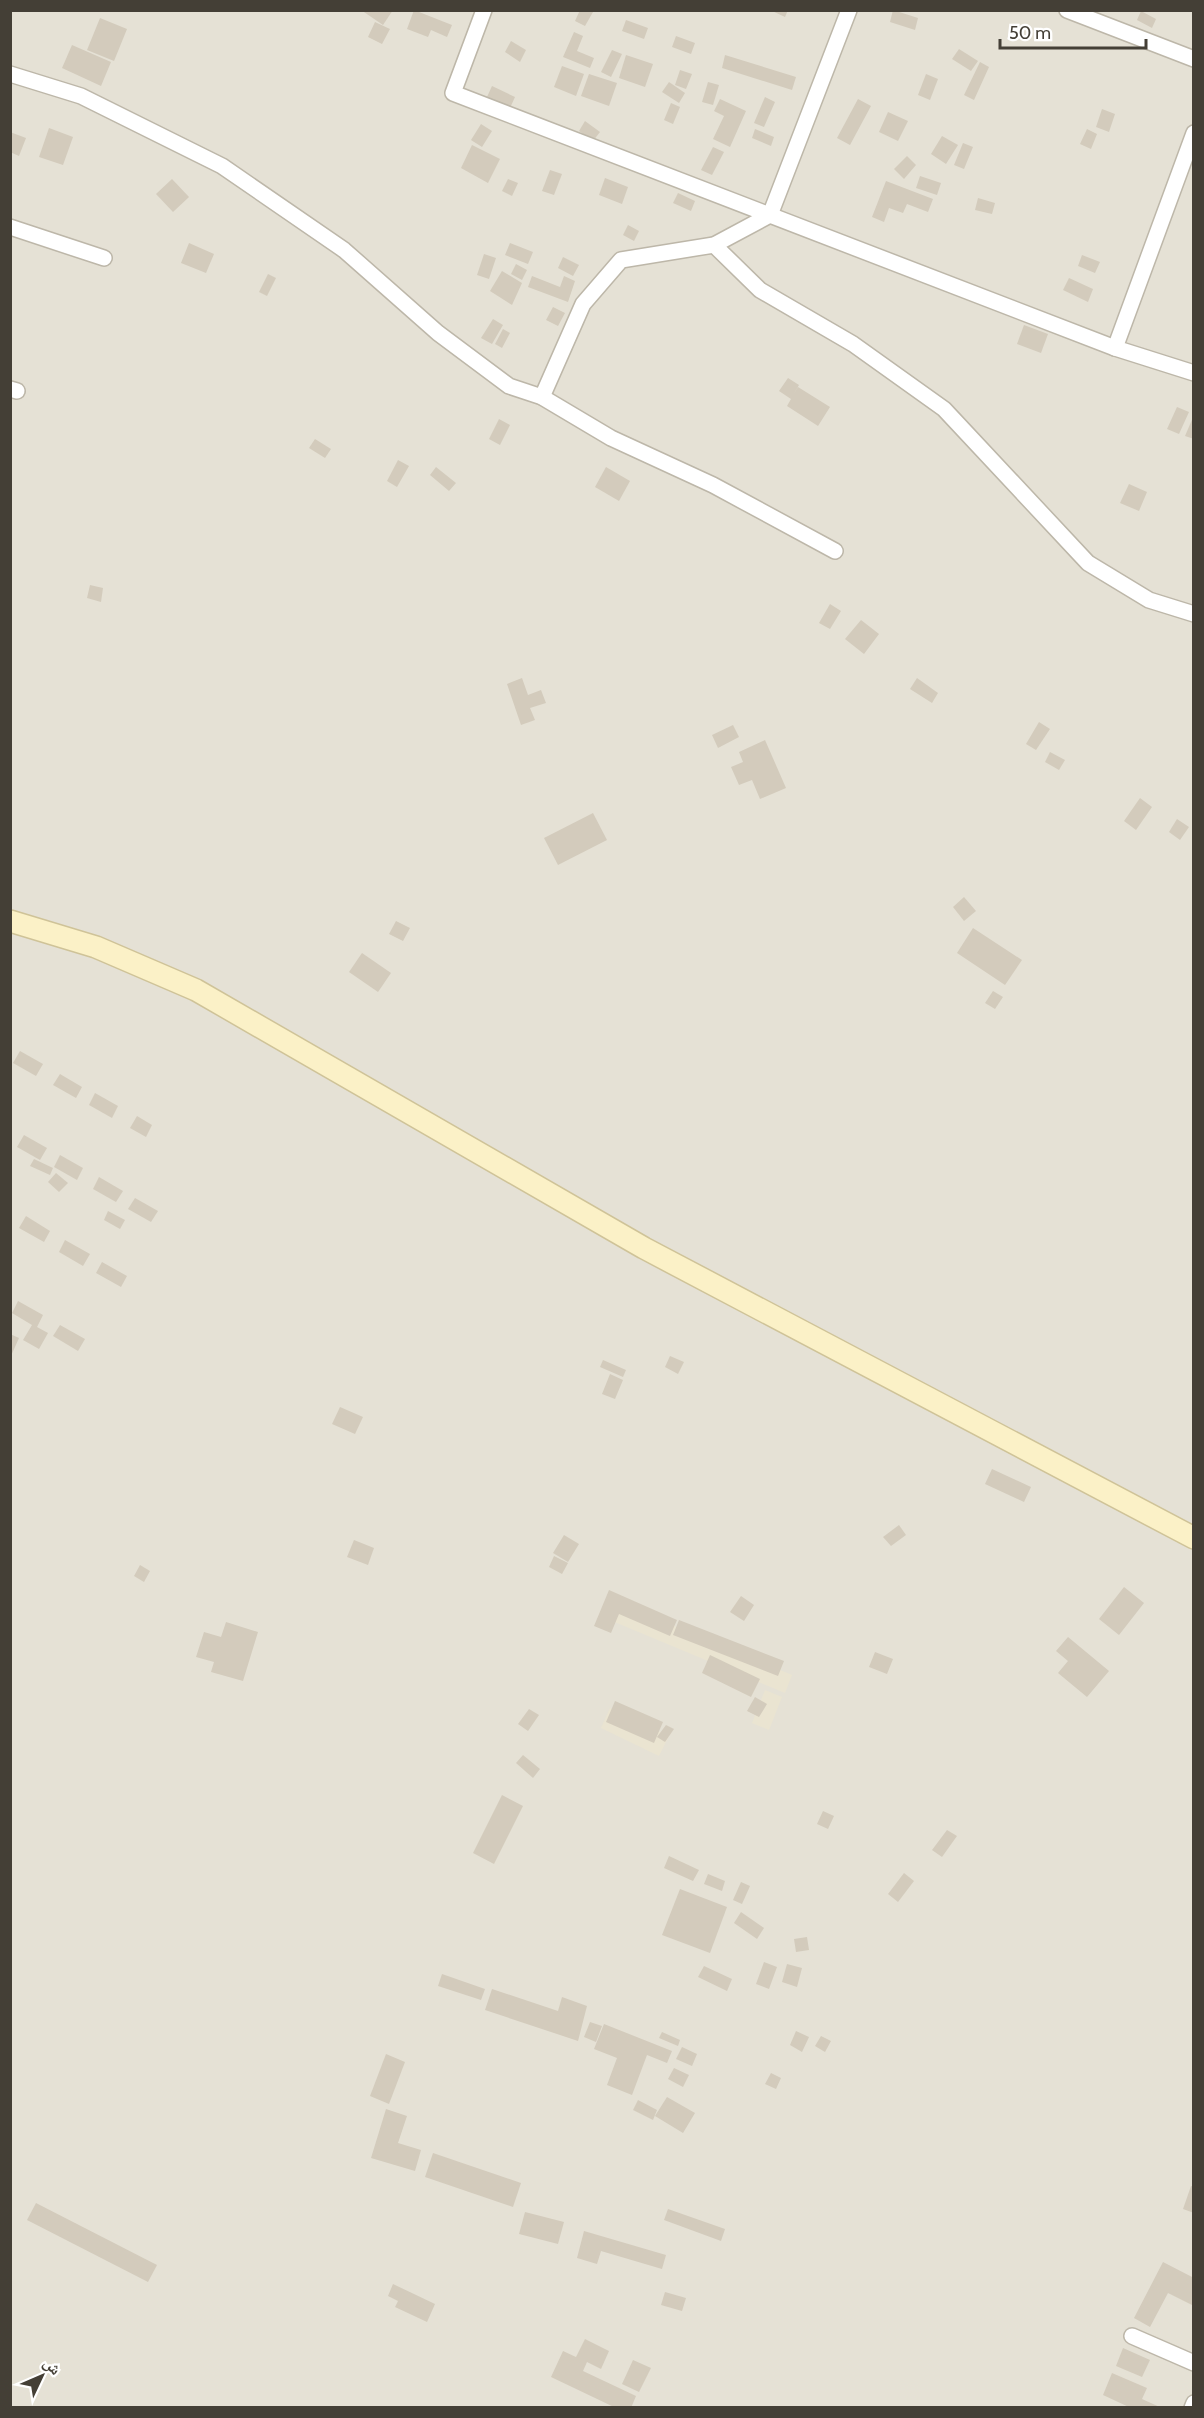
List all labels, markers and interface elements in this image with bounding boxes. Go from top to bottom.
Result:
scale bar [1000,12,1146,50]
text: 50 m [1009,22,1051,44]
north arrow [12,2346,72,2406]
text: ش [40,2353,65,2379]

